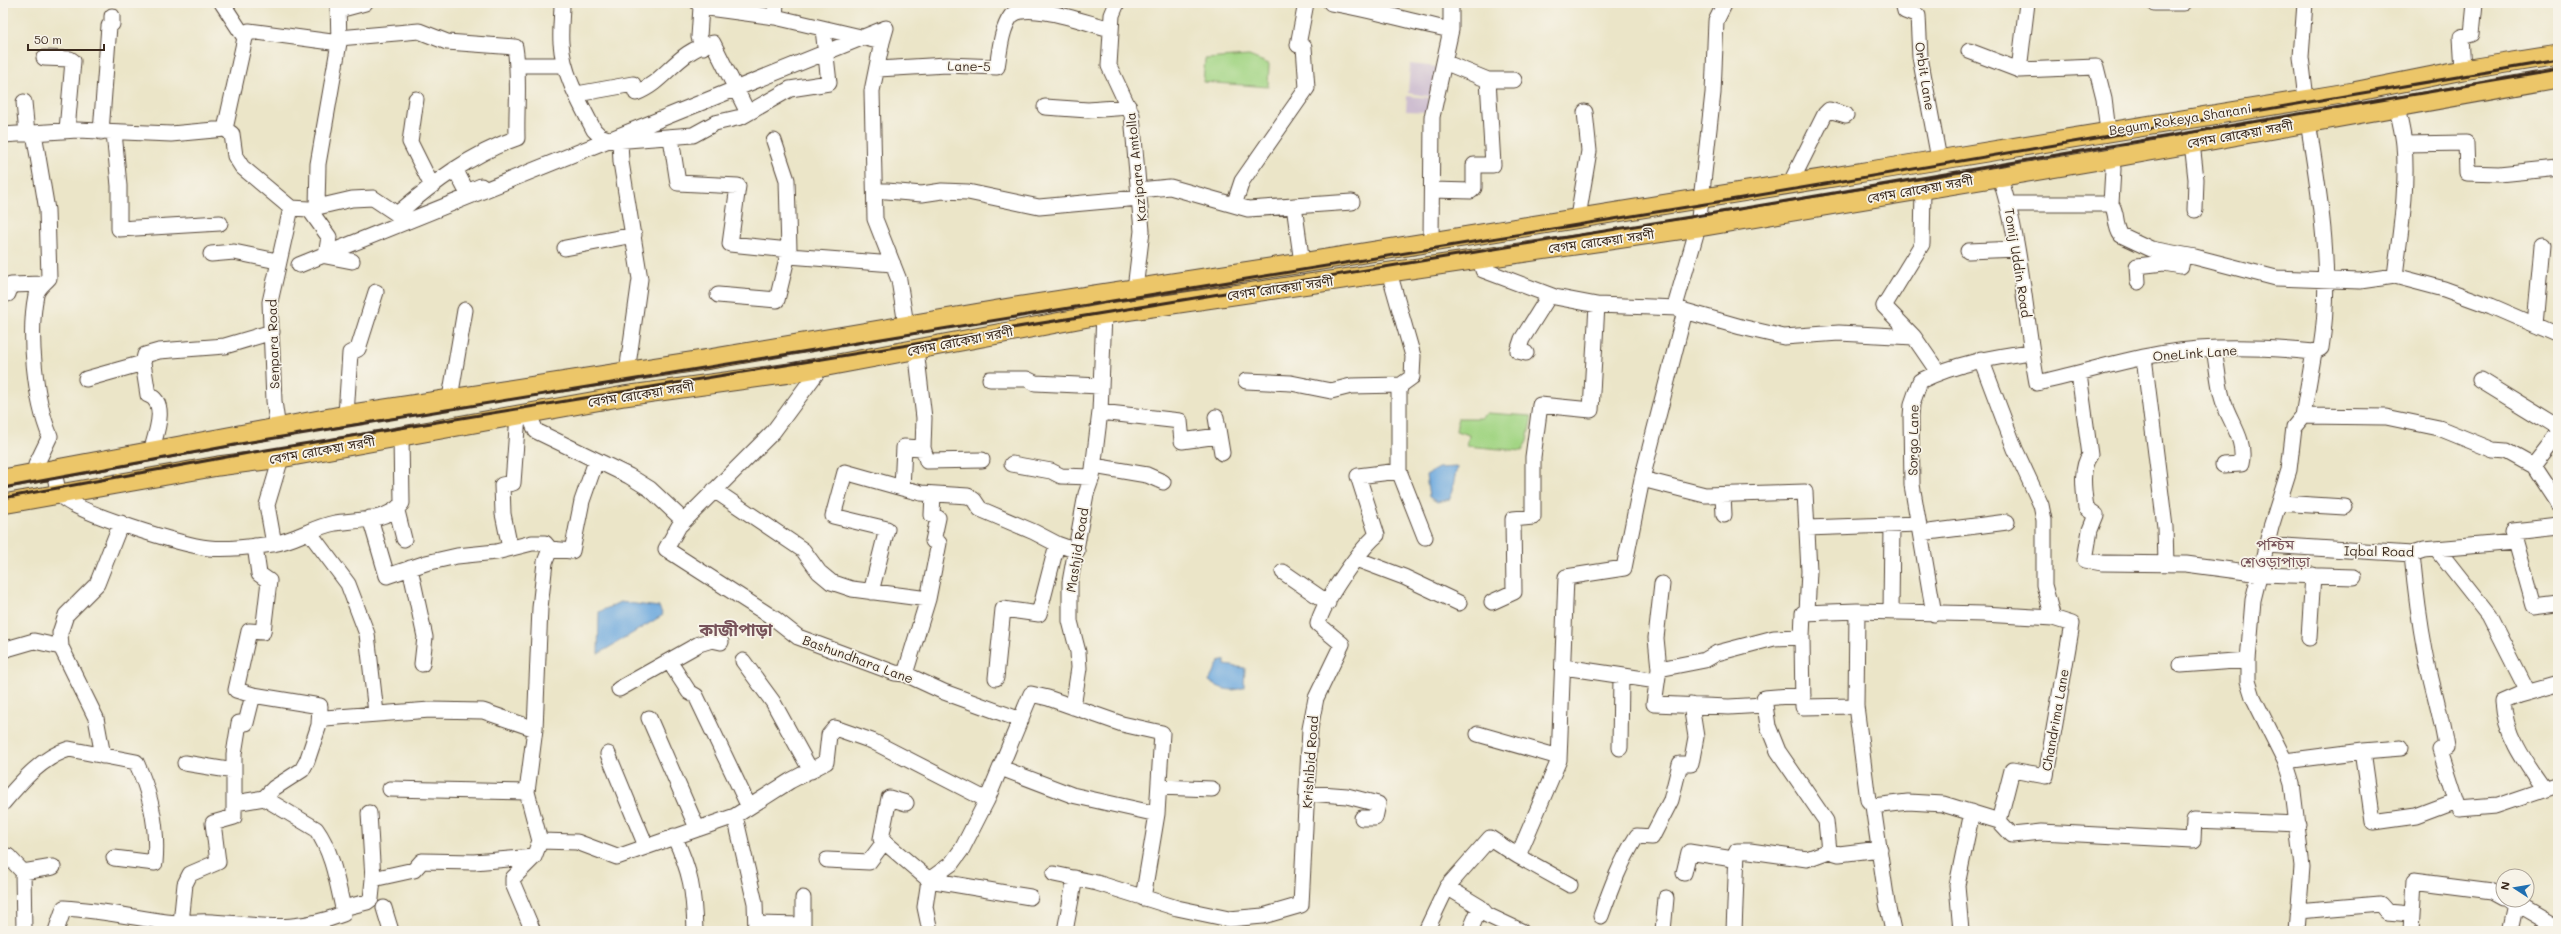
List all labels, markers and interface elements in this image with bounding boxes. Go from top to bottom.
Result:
scale bar [28,26,104,52]
text: 50 m [34,31,62,47]
street label: Orbit Lane [1912,40,1939,111]
street label: Lane-5 [947,57,991,74]
street label: Begum Rokeya Sharani [2108,99,2252,138]
street label: Kazipara Amtolla [1121,112,1150,222]
street label: বেগম রোকেয়া সরণী [2186,116,2295,151]
street label: বেগম রোকেয়া সরণী [1866,171,1975,206]
street label: Tomij Uddin Road [2001,207,2036,319]
street label: বেগম রোকেয়া সরণী [1547,225,1656,256]
street label: বেগম রোকেয়া সরণী [1226,272,1335,303]
street label: Senpara Road [262,299,283,389]
street label: বেগম রোকেয়া সরণী [906,322,1015,359]
street label: OneLink Lane [2152,341,2238,364]
street label: বেগম রোকেয়া সরণী [587,377,696,410]
street label: Sorgo Lane [1903,404,1922,476]
street label: বেগম রোকেয়া সরণী [268,432,377,467]
street label: Mashjid Road [1061,506,1092,593]
district label: পশ্চিম শেওড়াপাড়া [2240,534,2311,571]
street label: Iqbal Road [2344,541,2414,560]
district label: কাজীপাড়া [698,618,773,640]
street label: Bashundhara Lane [800,631,916,686]
street label: Chandrima Lane [2037,667,2072,772]
street label: Krishibid Road [1298,715,1321,809]
north arrow [2495,868,2535,908]
text: N [2497,880,2513,891]

